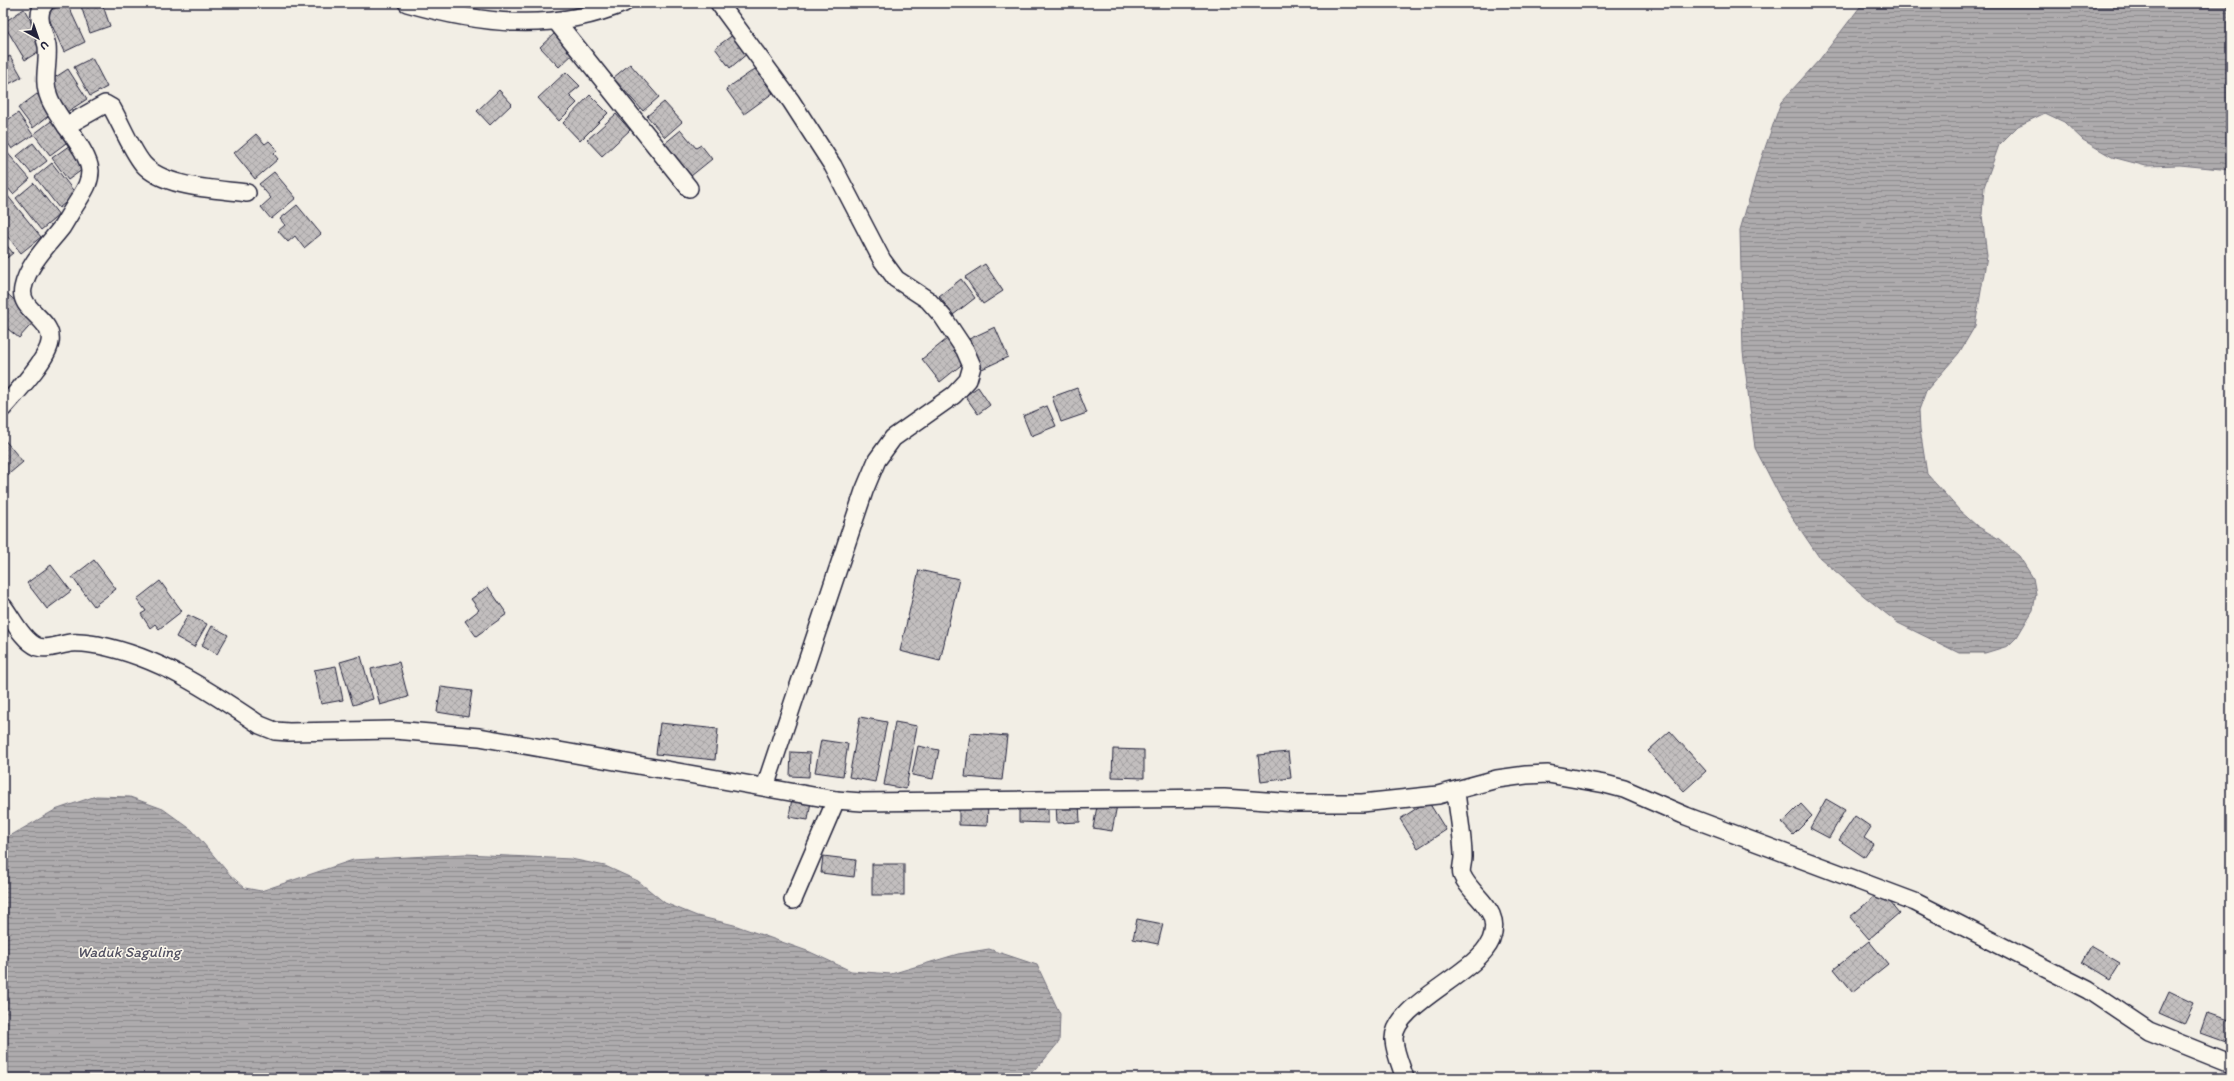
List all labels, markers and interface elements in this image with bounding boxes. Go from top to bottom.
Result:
north arrow [18,18,58,58]
text: U [37,38,51,53]
water label: Waduk Saguling [77,943,183,961]

